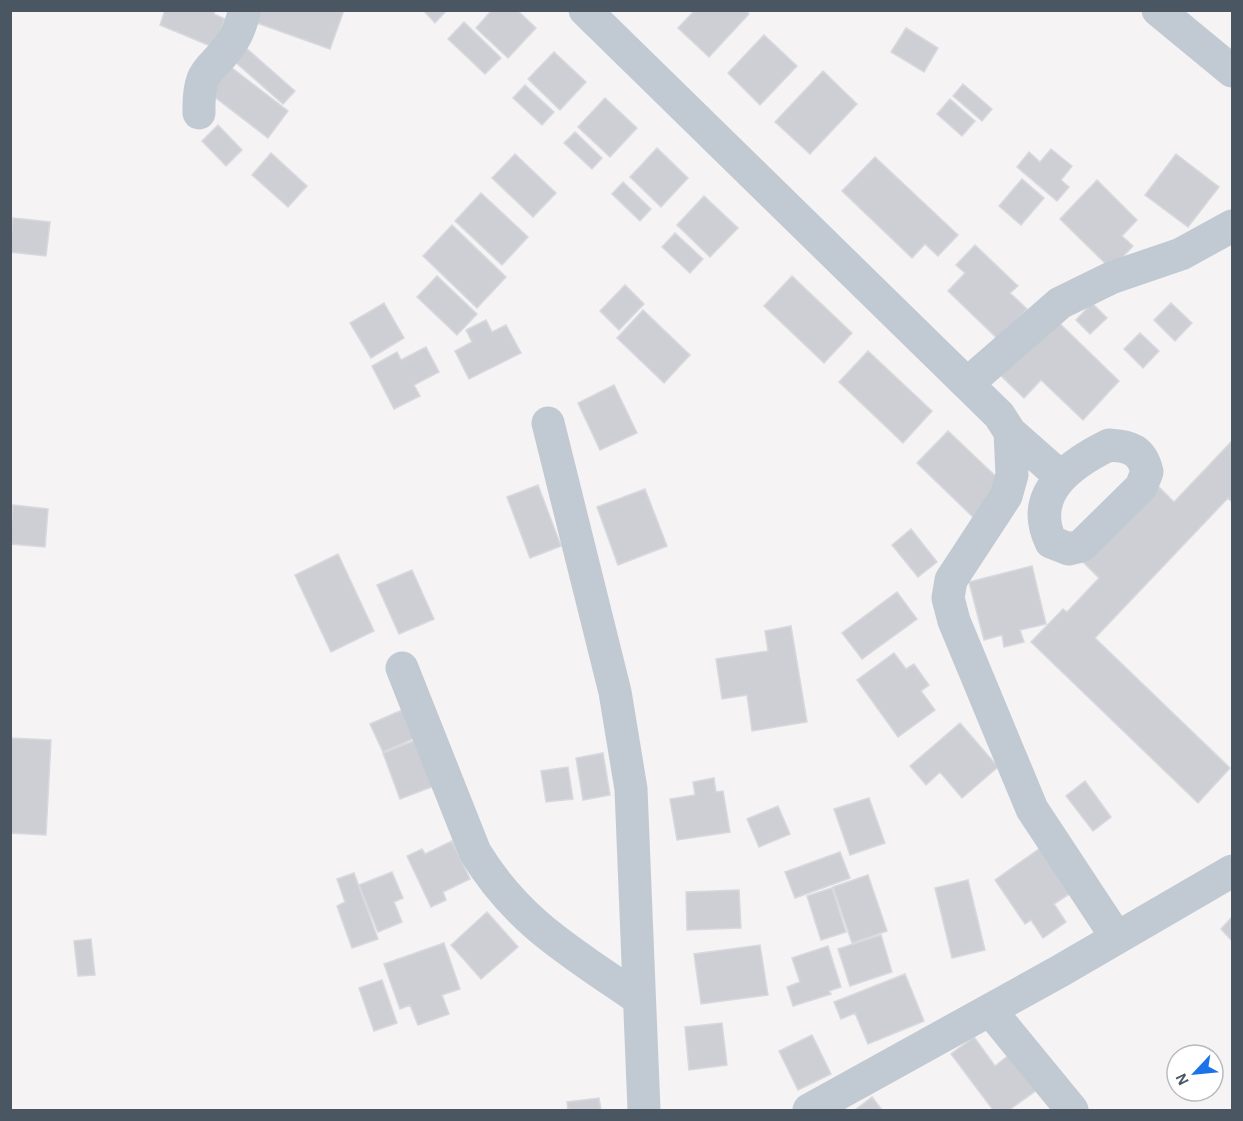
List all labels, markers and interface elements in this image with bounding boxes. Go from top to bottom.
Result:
north arrow [1165,1043,1225,1103]
text: N [1173,1071,1192,1088]

